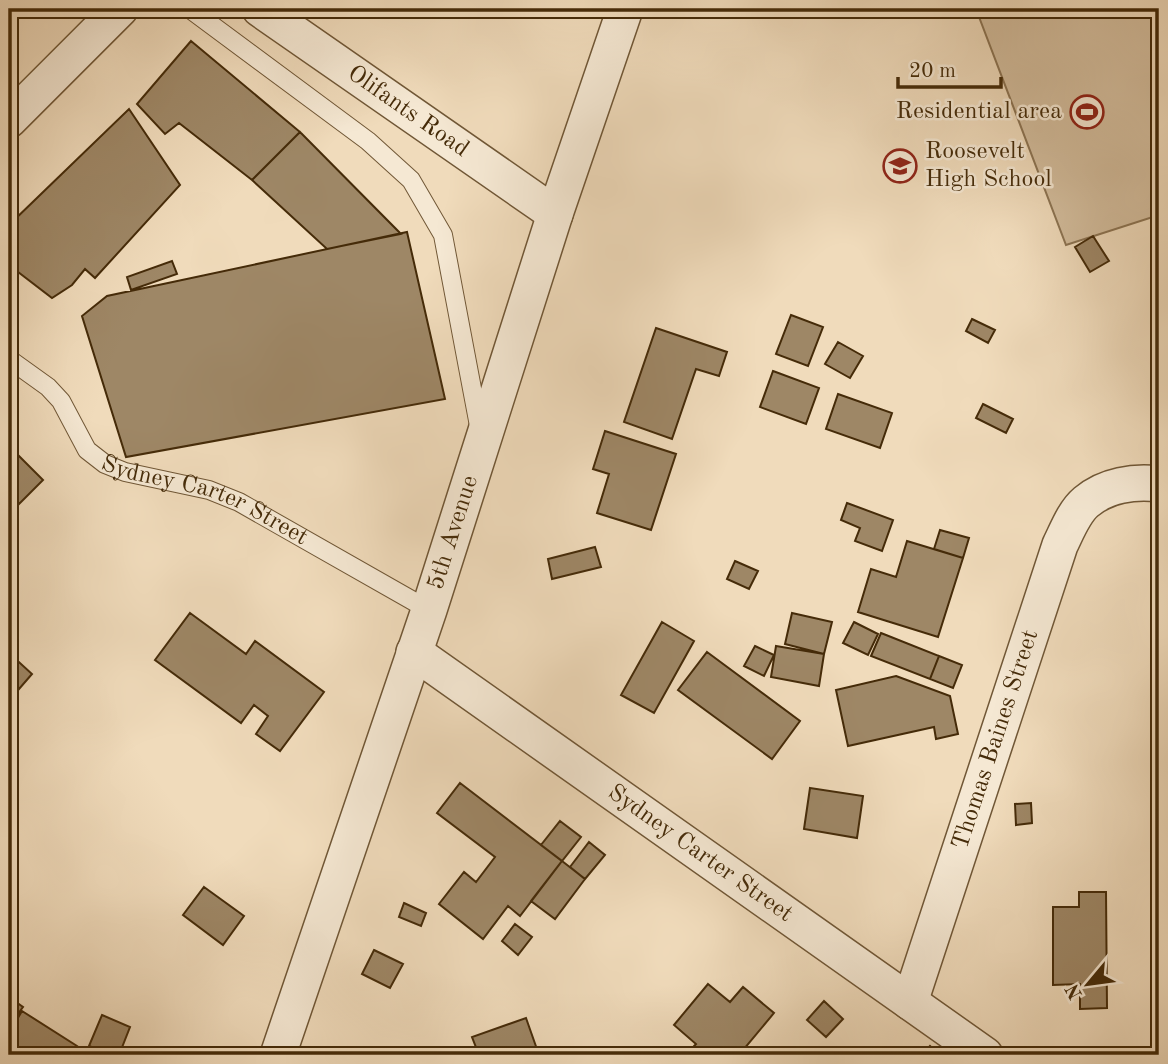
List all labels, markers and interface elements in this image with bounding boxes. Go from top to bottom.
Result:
scale bar [898,46,1002,90]
street label: Olifants Road [343,61,473,162]
text: 20 m [909,61,956,82]
sports icon: Residential area [1068,93,1106,131]
place label: Residential area [896,100,1062,124]
place label: Roosevelt High School [925,140,1052,192]
school or university icon: Roosevelt High School [881,147,919,185]
street label: Sydney Carter Street [97,452,312,550]
street label: 5th Avenue [424,473,483,593]
street label: Thomas Baines Street [949,627,1043,853]
street label: Sydney Carter Street [603,781,797,927]
north arrow [1052,948,1122,1018]
text: N [1063,980,1087,1002]

